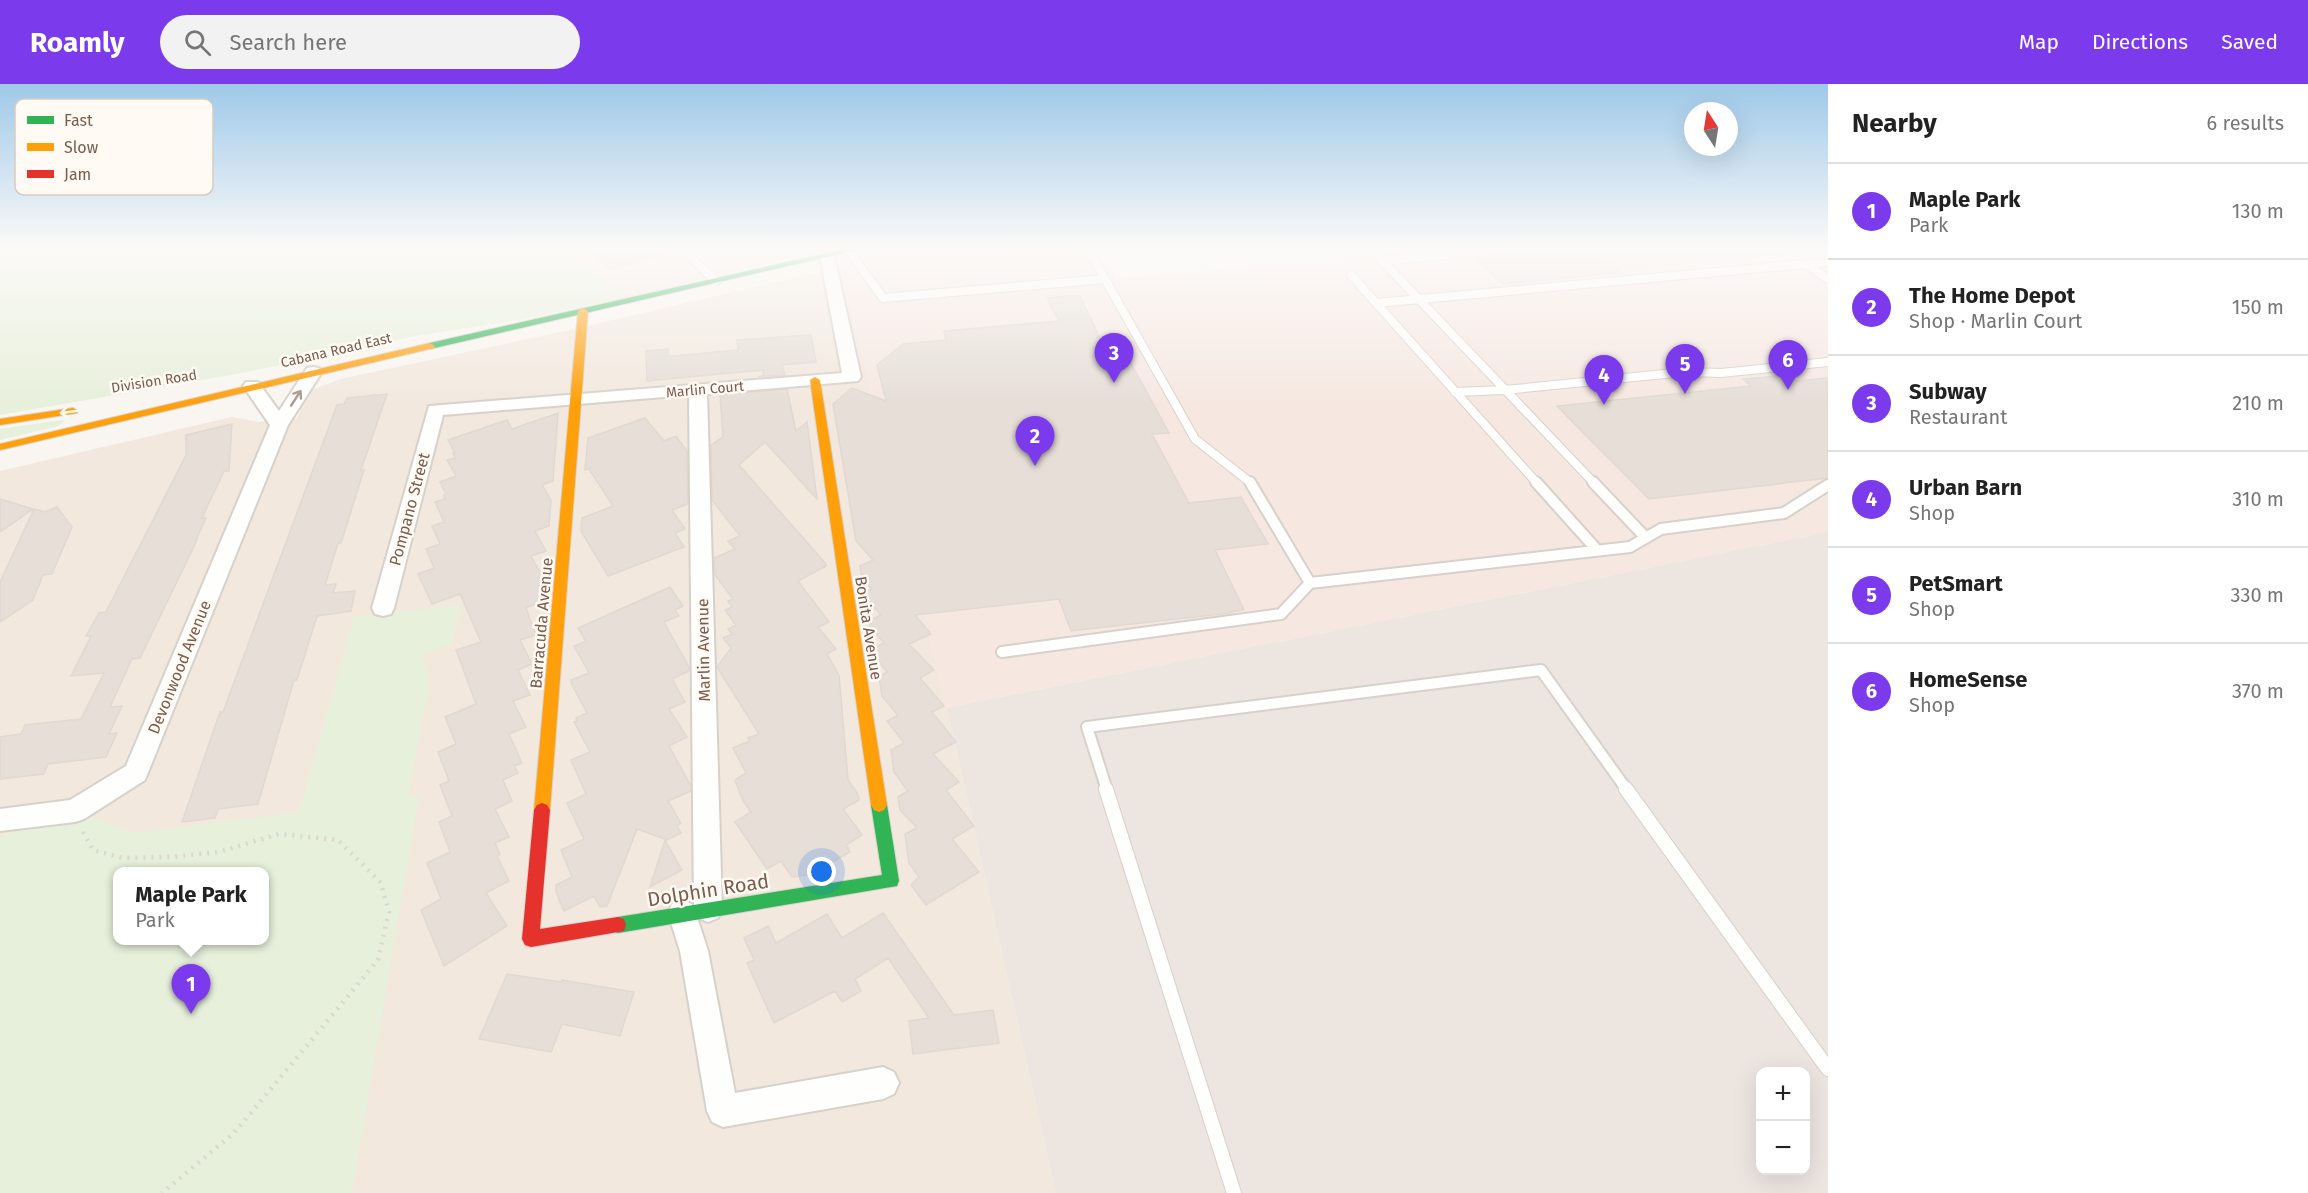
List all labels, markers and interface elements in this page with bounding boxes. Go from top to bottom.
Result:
search box [160,15,580,69]
text: Roamly [30,26,124,59]
icon: search [181,26,214,59]
text: Search here [229,29,347,56]
text: Map [2019,29,2059,55]
text: Directions [2092,29,2188,55]
text: Saved [2221,29,2278,55]
legend [15,99,213,195]
north arrow [1684,102,1738,156]
text: Nearby [1852,108,1937,139]
text: Fast [64,111,93,130]
text: 6 results [2207,111,2284,135]
text: Slow [64,138,99,157]
text: Jam [64,165,91,184]
text: Maple Park [1909,186,2020,213]
text: 1 [1867,199,1876,223]
text: 130 m [2232,199,2284,223]
text: Park [1909,213,1948,237]
text: The Home Depot [1909,282,2075,309]
text: 2 [1866,295,1877,319]
text: 150 m [2232,295,2284,319]
text: Shop · Marlin Court [1909,309,2082,333]
street label: Cabana Road East [279,329,394,371]
pin: 3 [1094,334,1134,383]
pin: 6 [1768,340,1808,390]
pin: 5 [1666,344,1704,394]
pin: 4 [1584,356,1624,405]
street label: Division Road [110,366,198,397]
street label: Marlin Court [665,378,746,401]
text: Subway [1909,378,1987,405]
one-way arrow [290,390,302,407]
text: 3 [1866,391,1877,415]
text: 210 m [2232,391,2284,415]
text: Restaurant [1909,405,2007,429]
one-way arrow [60,406,79,417]
pin: 2 [1016,416,1054,466]
street label: Pompano Street [385,450,434,568]
text: Urban Barn [1909,474,2022,501]
text: 4 [1866,487,1877,511]
text: 310 m [2232,487,2284,511]
text: Shop [1909,501,1955,525]
street label: Barracuda Avenue [526,557,557,689]
text: PetSmart [1909,570,2003,597]
street label: Bonita Avenue [851,575,886,681]
text: 5 [1866,583,1877,607]
text: 330 m [2230,583,2284,607]
text: Shop [1909,597,1955,621]
street label: Devonwood Avenue [144,598,215,737]
street label: Marlin Avenue [693,598,714,702]
text: HomeSense [1909,666,2027,693]
text: 6 [1866,679,1877,703]
text: 370 m [2232,679,2284,703]
text: Shop [1909,693,1955,717]
your location [807,857,836,886]
popup [113,867,269,945]
street label: Dolphin Road [645,869,771,911]
text: Maple Park [135,881,247,908]
text: Park [135,908,175,932]
pin: 1 [172,964,210,1014]
map controls [1756,1067,1810,1175]
button: + [1756,1067,1810,1121]
button: − [1756,1121,1810,1175]

